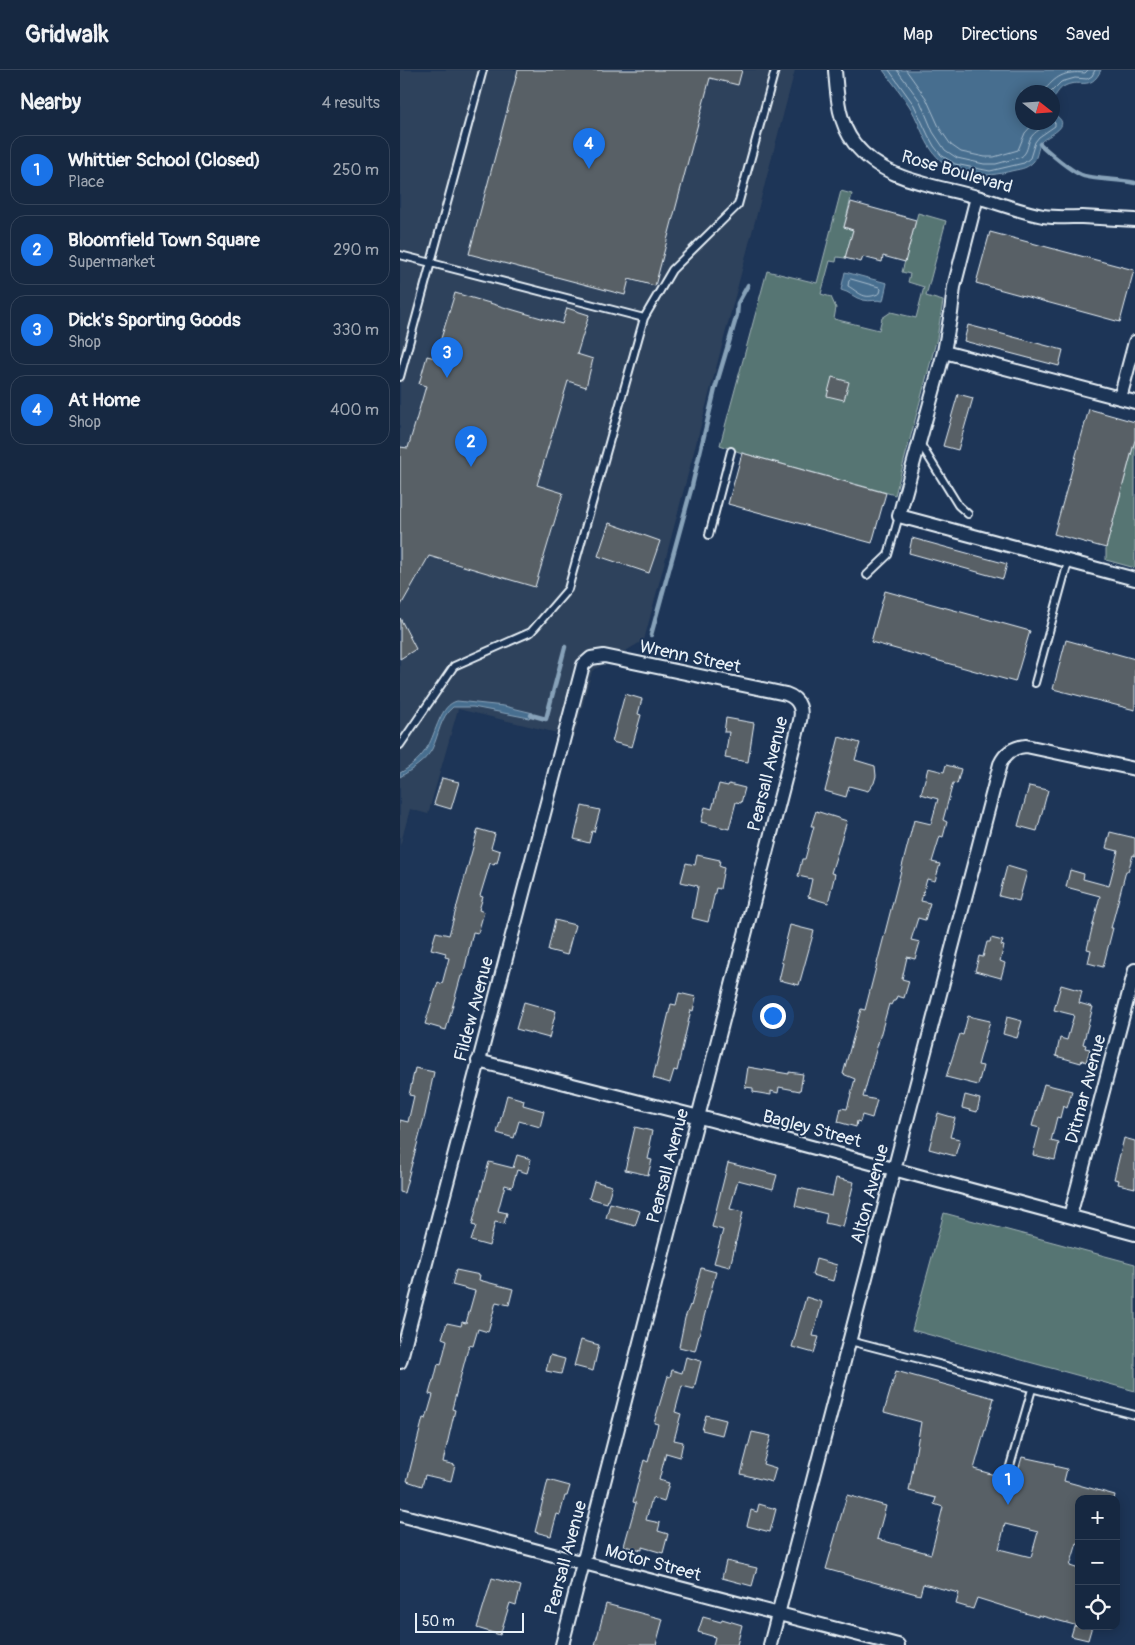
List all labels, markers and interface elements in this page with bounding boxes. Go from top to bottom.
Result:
text: Gridwalk [25,20,109,49]
text: Map [903,23,933,46]
text: Directions [961,23,1037,46]
text: Saved [1065,23,1110,46]
north arrow [1015,85,1060,130]
text: Nearby [20,89,81,116]
text: 4 results [322,93,380,113]
pin: 4 [573,128,605,169]
street label: Rose Boulevard [899,145,1015,199]
text: Whittier School (Closed) [68,148,261,172]
text: 1 [34,160,40,180]
text: 250 m [333,160,379,180]
text: Place [68,172,104,192]
text: Bloomfield Town Square [68,228,260,252]
text: 2 [33,240,41,260]
text: 290 m [333,240,379,260]
text: Supermarket [68,252,155,272]
text: Dick's Sporting Goods [68,308,240,332]
text: 3 [33,320,41,340]
text: 330 m [333,320,379,340]
text: Shop [68,332,101,352]
pin: 3 [431,337,463,378]
text: At Home [68,388,140,412]
text: 4 [32,400,42,420]
text: 400 m [330,400,379,420]
text: Shop [68,412,101,432]
pin: 2 [455,426,487,467]
street label: Wrenn Street [637,635,744,679]
street label: Pearsall Avenue [743,714,793,834]
street label: Fildew Avenue [449,954,499,1064]
your location [760,1003,786,1029]
street label: Ditmar Avenue [1060,1032,1112,1146]
street label: Bagley Street [760,1105,865,1153]
street label: Pearsall Avenue [642,1106,694,1226]
street label: Alton Avenue [846,1142,894,1246]
pin: 1 [992,1464,1024,1505]
map controls [1075,1495,1120,1630]
button: + [1075,1495,1120,1540]
street label: Pearsall Avenue [540,1498,592,1618]
street label: Motor Street [602,1539,704,1587]
button: − [1075,1540,1120,1585]
button: locate [1075,1585,1120,1630]
scale bar [415,1610,524,1633]
text: 50 m [422,1613,455,1630]

